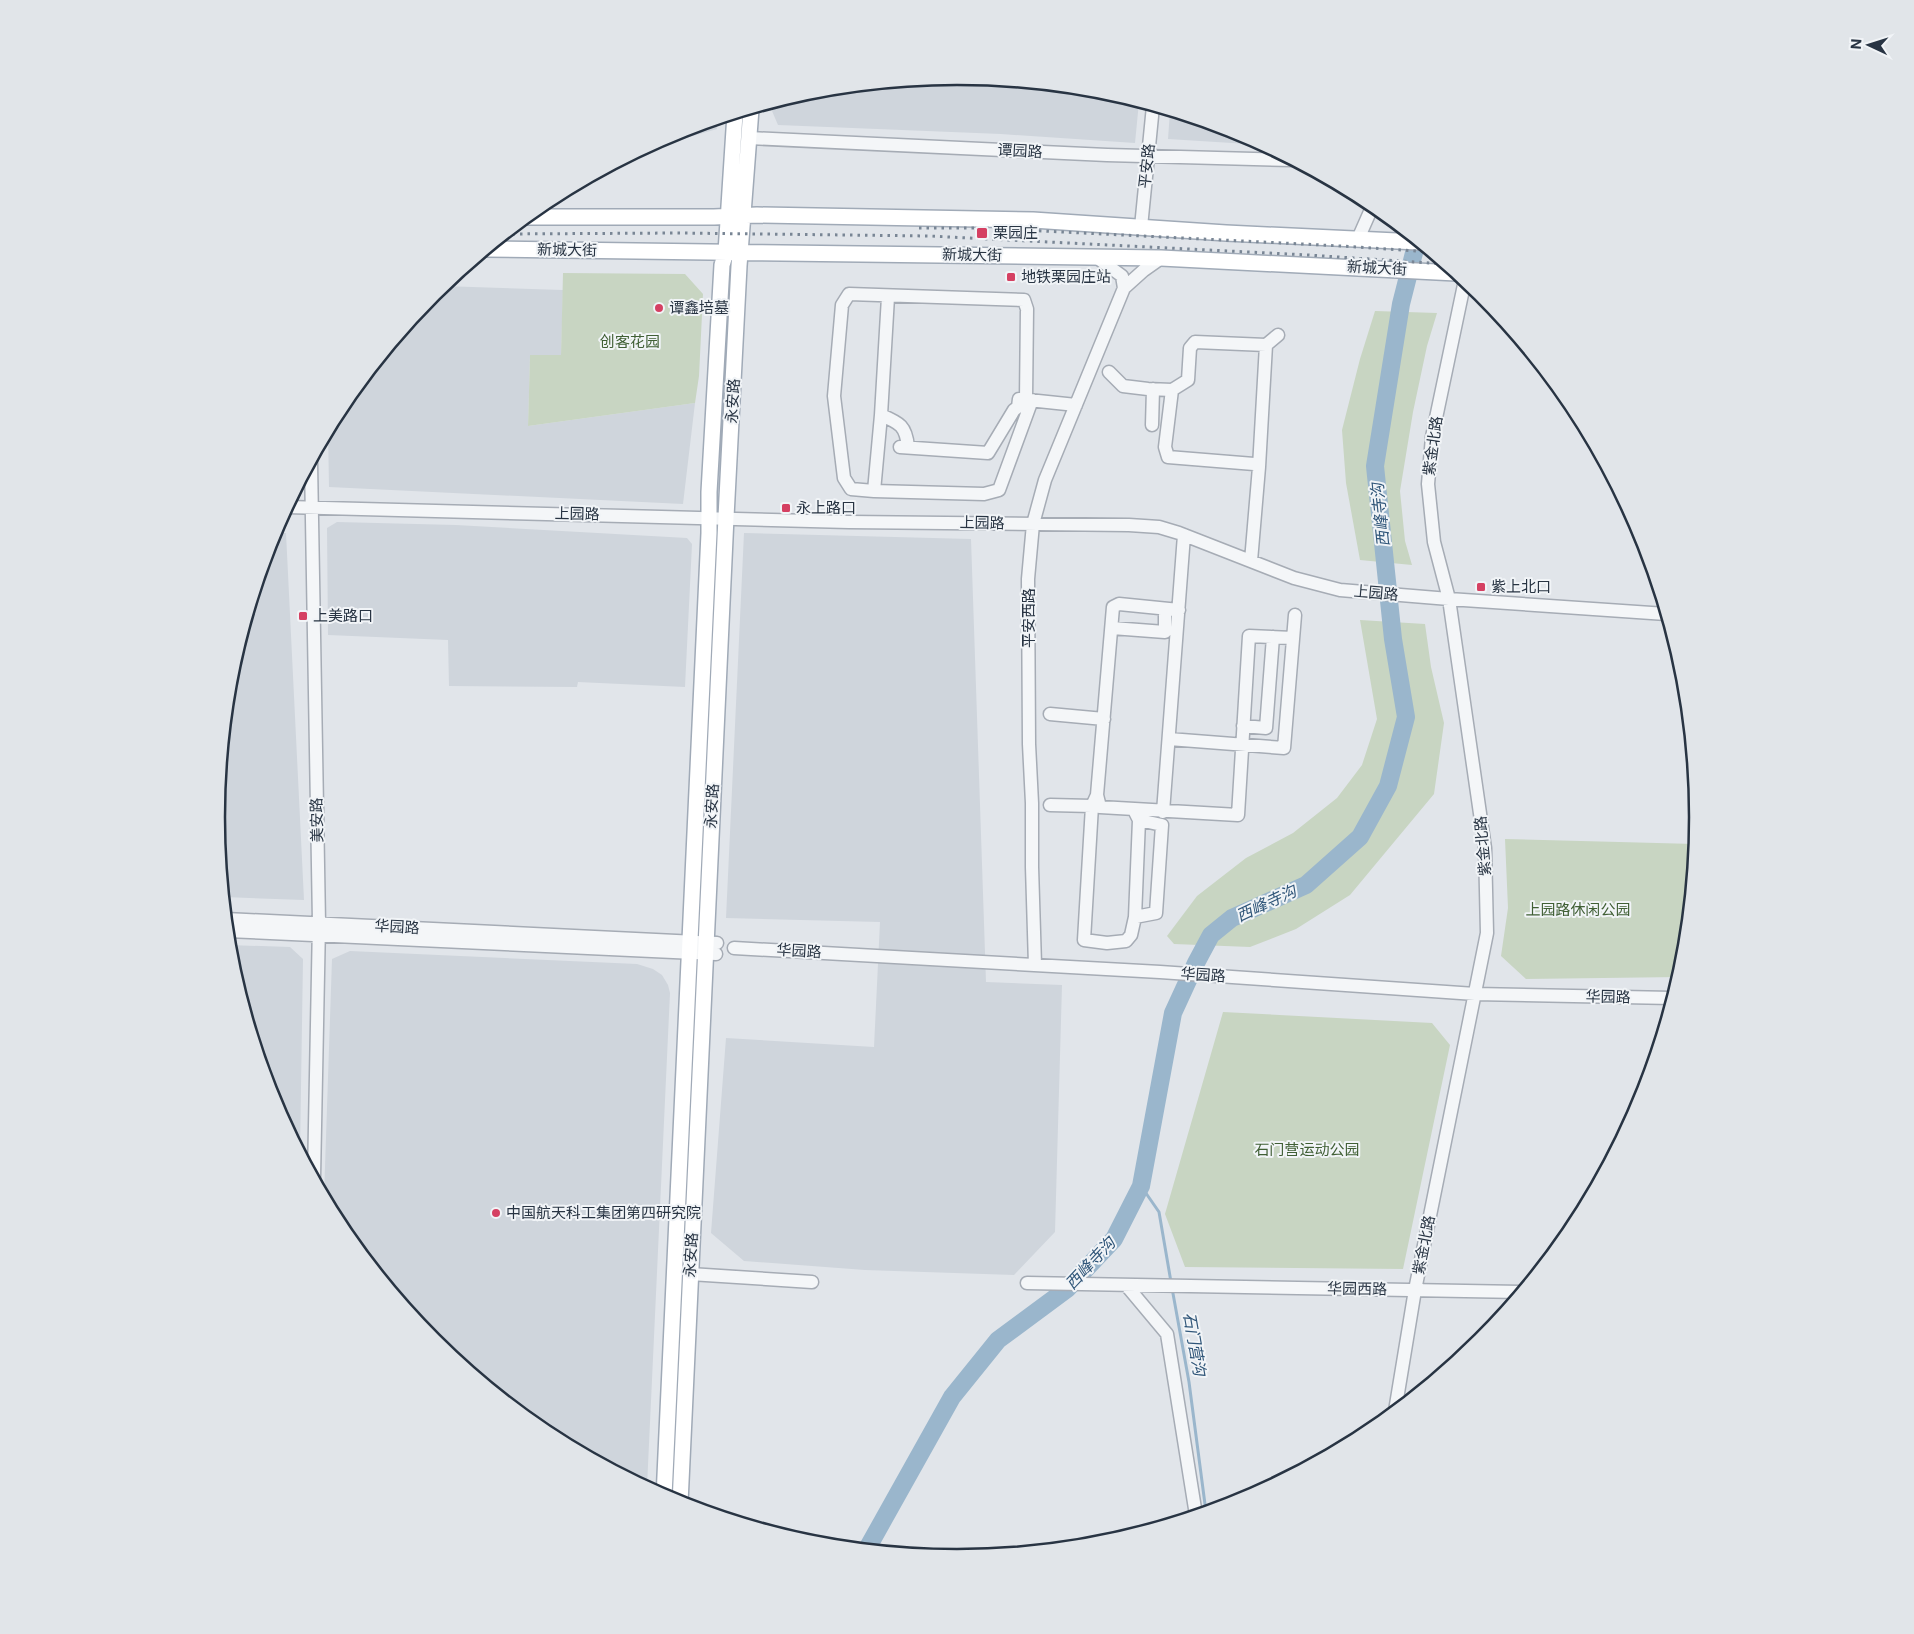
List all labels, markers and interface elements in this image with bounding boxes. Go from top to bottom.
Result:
north arrow [1844,20,1894,70]
text: N [1847,38,1864,50]
street label: 谭园路 [997,140,1043,161]
street label: 平安路 [1135,143,1158,189]
place label: 栗园庄 [993,223,1038,242]
marker: 栗园庄 [975,226,989,240]
street label: 新城大街 [537,239,597,260]
street label: 新城大街 [942,244,1002,265]
street label: 新城大街 [1347,256,1407,279]
place label: 地铁栗园庄站 [1021,267,1111,286]
marker: 地铁栗园庄站 [1005,271,1017,283]
place label: 谭鑫培墓 [669,298,729,317]
marker: 谭鑫培墓 [653,302,665,314]
park label: 创客花园 [600,332,660,351]
street label: 永安路 [722,378,743,424]
street label: 紫金北路 [1419,415,1446,477]
water label: 西峰寺沟 [1367,480,1393,548]
place label: 永上路口 [796,498,856,517]
marker: 永上路口 [780,502,792,514]
street label: 上园路 [554,504,600,523]
street label: 上园路 [959,513,1005,532]
place label: 紫上北口 [1491,577,1551,596]
street label: 上园路 [1353,581,1399,604]
marker: 紫上北口 [1475,581,1487,593]
street label: 平安西路 [1019,588,1038,648]
place label: 上美路口 [313,606,373,625]
marker: 上美路口 [297,610,309,622]
street label: 永安路 [701,783,722,829]
street label: 美安路 [307,797,326,843]
street label: 紫金北路 [1470,815,1495,877]
water label: 西峰寺沟 [1233,880,1301,926]
park label: 上园路休闲公园 [1525,900,1631,919]
street label: 华园路 [374,916,420,937]
street label: 华园路 [776,940,822,961]
street label: 华园路 [1180,963,1226,986]
street label: 华园路 [1585,987,1631,1006]
park label: 石门营运动公园 [1254,1140,1360,1159]
place label: 中国航天科工集团第四研究院 [506,1203,701,1222]
marker: 中国航天科工集团第四研究院 [490,1207,502,1219]
street label: 紫金北路 [1408,1214,1439,1276]
water label: 西峰寺沟 [1061,1231,1120,1293]
street label: 永安路 [680,1232,701,1278]
street label: 华园西路 [1327,1278,1387,1299]
water label: 石门营沟 [1180,1311,1211,1379]

